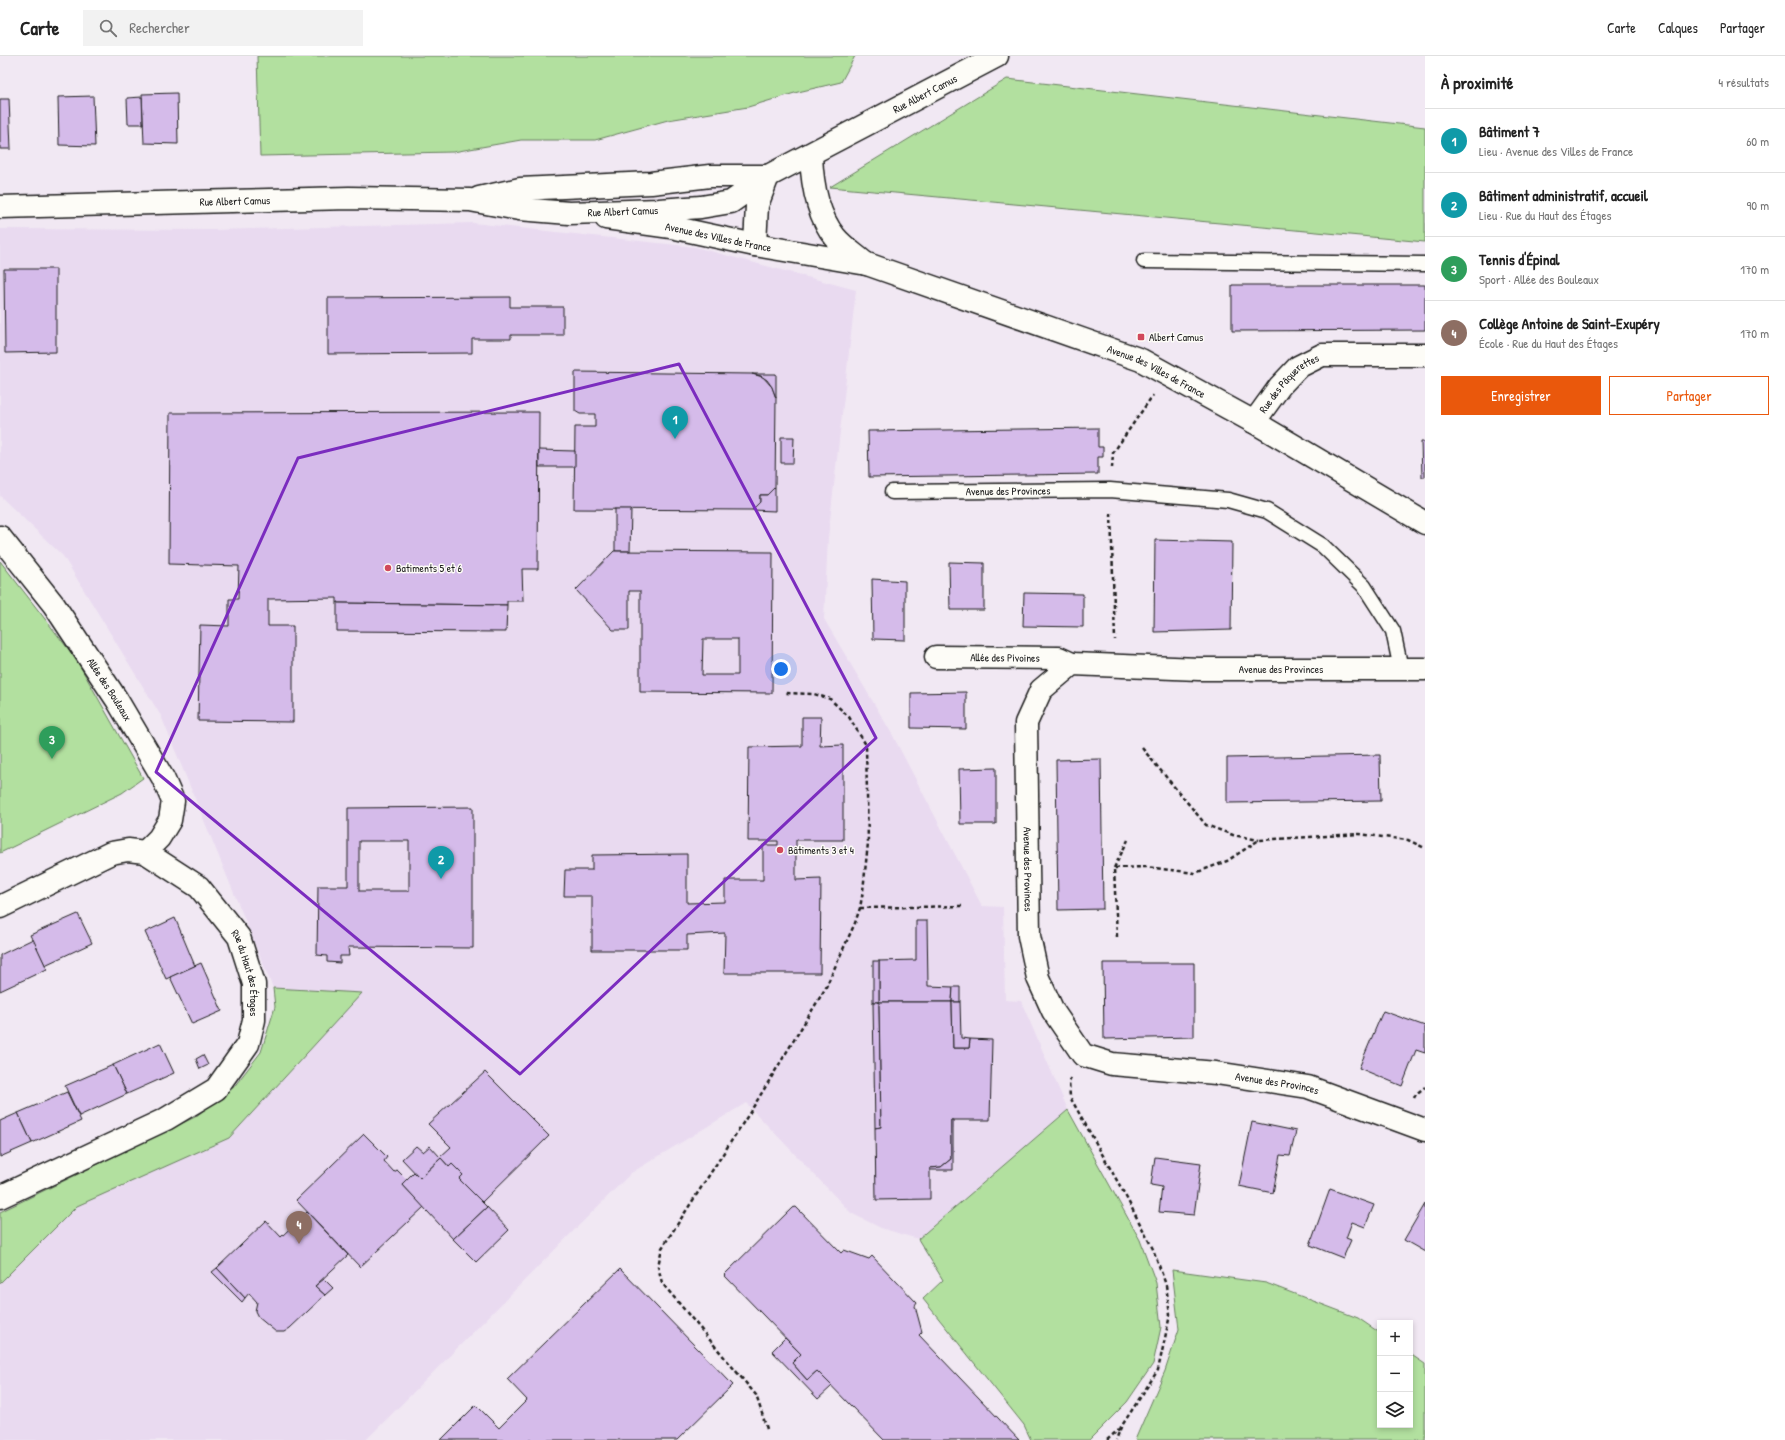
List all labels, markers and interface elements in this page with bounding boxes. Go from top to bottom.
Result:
search box [83,10,363,46]
text: Carte [20,15,59,41]
icon: search [97,17,119,39]
text: Rechercher [129,17,190,38]
text: Carte [1607,18,1636,37]
text: Calques [1658,18,1698,37]
text: Partager [1720,18,1765,37]
street label: Rue Albert Camus [890,71,959,116]
text: À proximité [1441,71,1513,94]
text: 4 résultats [1718,73,1769,91]
text: Bâtiment 7 [1479,121,1540,142]
text: 1 [1452,132,1456,150]
text: 60 m [1746,132,1769,150]
text: Lieu · Avenue des Villes de France [1479,142,1633,160]
text: Bâtiment administratif, accueil [1479,185,1648,206]
street label: Rue Albert Camus [199,193,270,209]
text: 2 [1451,196,1457,214]
text: 90 m [1747,196,1769,214]
street label: Rue Albert Camus [587,203,658,219]
text: Lieu · Rue du Haut des Étages [1479,206,1612,224]
street label: Avenue des Villes de France [664,219,773,255]
text: Tennis d'Épinal [1479,249,1560,270]
text: 3 [1451,260,1457,278]
text: 170 m [1740,260,1769,278]
text: Sport · Allée des Bouleaux [1479,270,1599,288]
text: Collège Antoine de Saint-Exupéry [1479,313,1660,334]
text: 4 [1452,324,1456,342]
text: 170 m [1740,324,1769,342]
place label: Albert Camus [1149,330,1203,344]
marker: Albert Camus [1136,332,1146,342]
text: École · Rue du Haut des Étages [1479,334,1618,352]
street label: Avenue des Villes de France [1105,342,1209,401]
street label: Rue des Pâquerettes [1256,351,1321,416]
button: Enregistrer [1441,376,1601,415]
button: Partager [1609,376,1769,415]
pin: 1 [662,406,688,439]
street label: Avenue des Provinces [966,484,1050,498]
place label: Batiments 5 et 6 [396,561,462,575]
marker: Batiments 5 et 6 [383,563,393,573]
street label: Allée des Pivoines [970,650,1040,665]
street label: Allée des Bouleaux [84,655,135,724]
your location [771,659,791,679]
street label: Avenue des Provinces [1239,662,1323,676]
pin: 3 [39,726,65,759]
street label: Avenue des Provinces [1020,827,1036,912]
place label: Bâtiments 3 et 4 [788,843,854,857]
marker: Bâtiments 3 et 4 [775,845,785,855]
pin: 2 [428,846,454,879]
street label: Rue du Haut des Étages [228,926,261,1016]
street label: Avenue des Provinces [1234,1069,1321,1097]
pin: 4 [286,1211,312,1244]
map controls [1377,1320,1413,1428]
button: + [1377,1320,1413,1356]
button: − [1377,1356,1413,1392]
button: layers [1377,1392,1413,1428]

